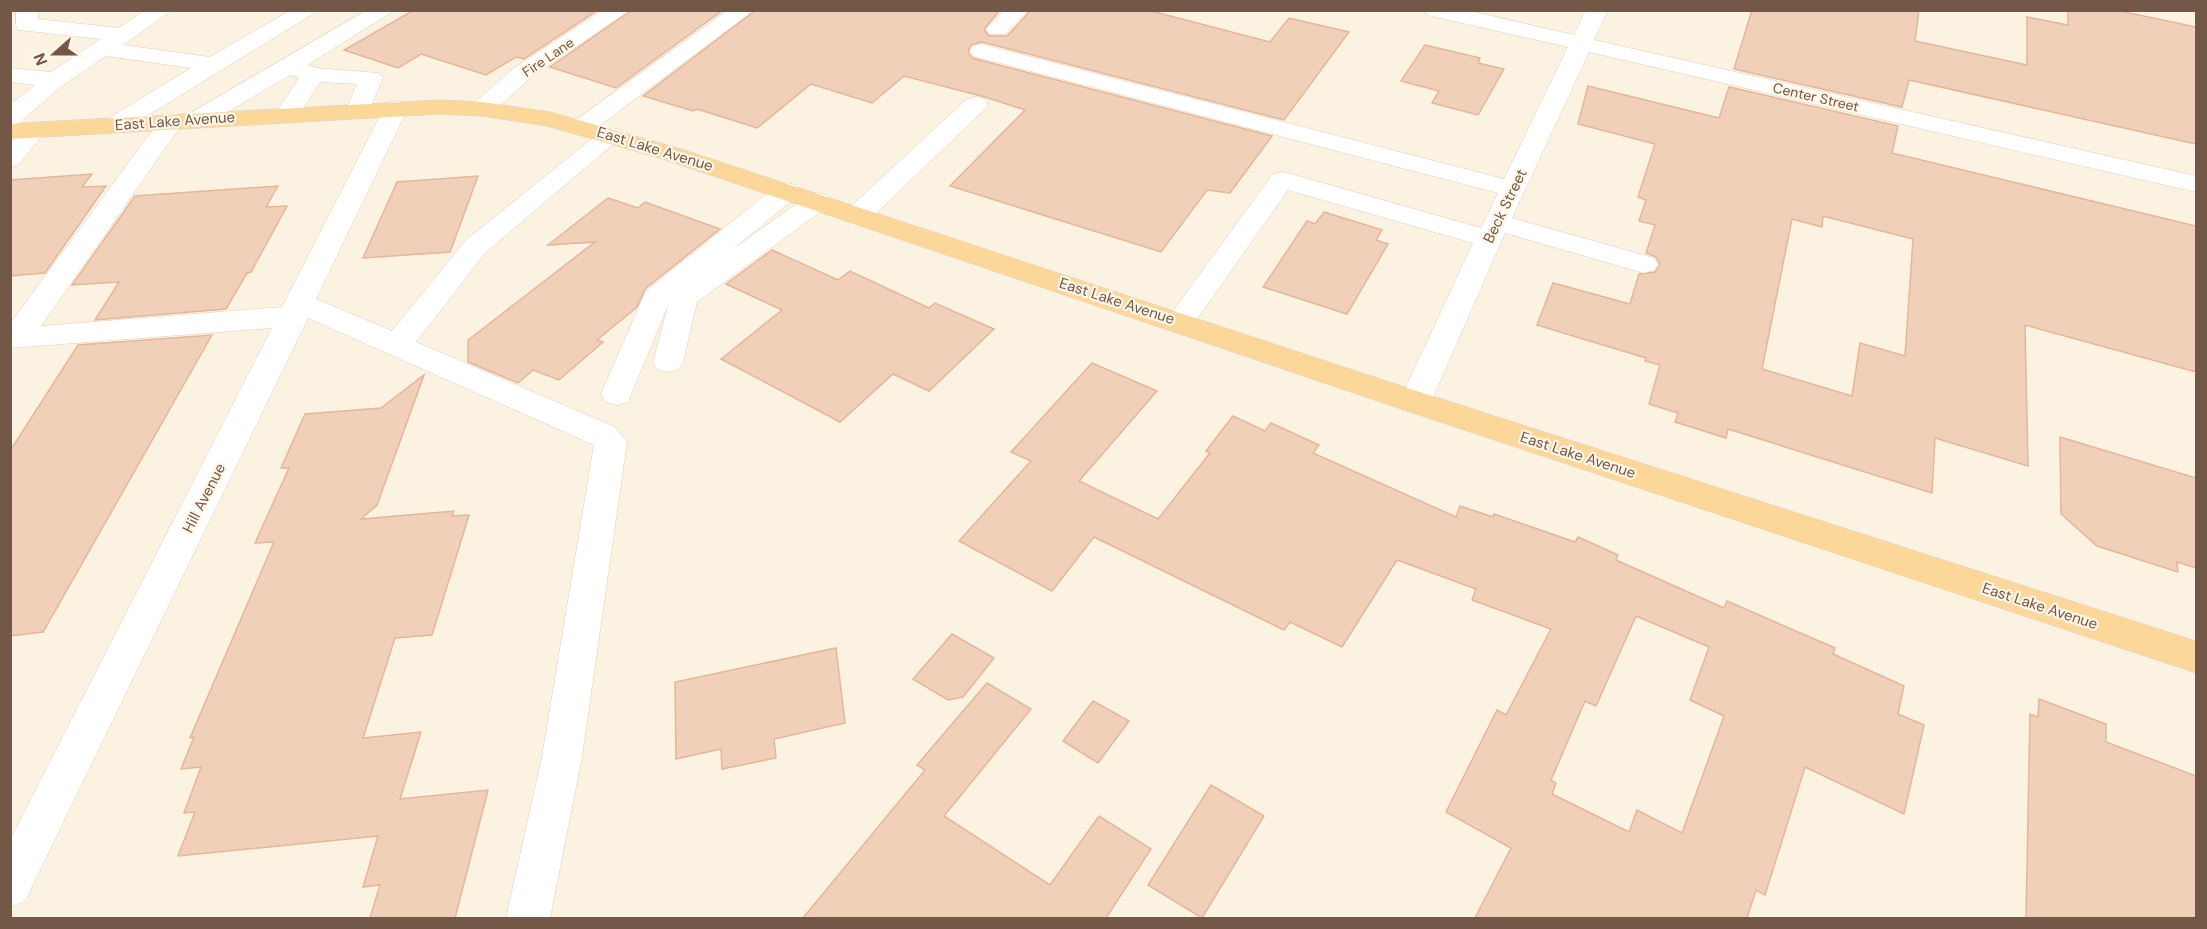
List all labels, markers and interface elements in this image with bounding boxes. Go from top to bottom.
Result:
north arrow [24,24,84,84]
street label: Fire Lane [519,33,577,81]
text: N [29,50,52,68]
street label: Center Street [1771,78,1861,116]
street label: East Lake Avenue [114,107,236,135]
street label: East Lake Avenue [595,122,715,176]
street label: Beck Street [1478,165,1532,246]
street label: East Lake Avenue [1057,273,1177,329]
street label: East Lake Avenue [1518,427,1638,483]
street label: Hill Avenue [178,460,230,536]
street label: East Lake Avenue [1980,578,2100,634]

